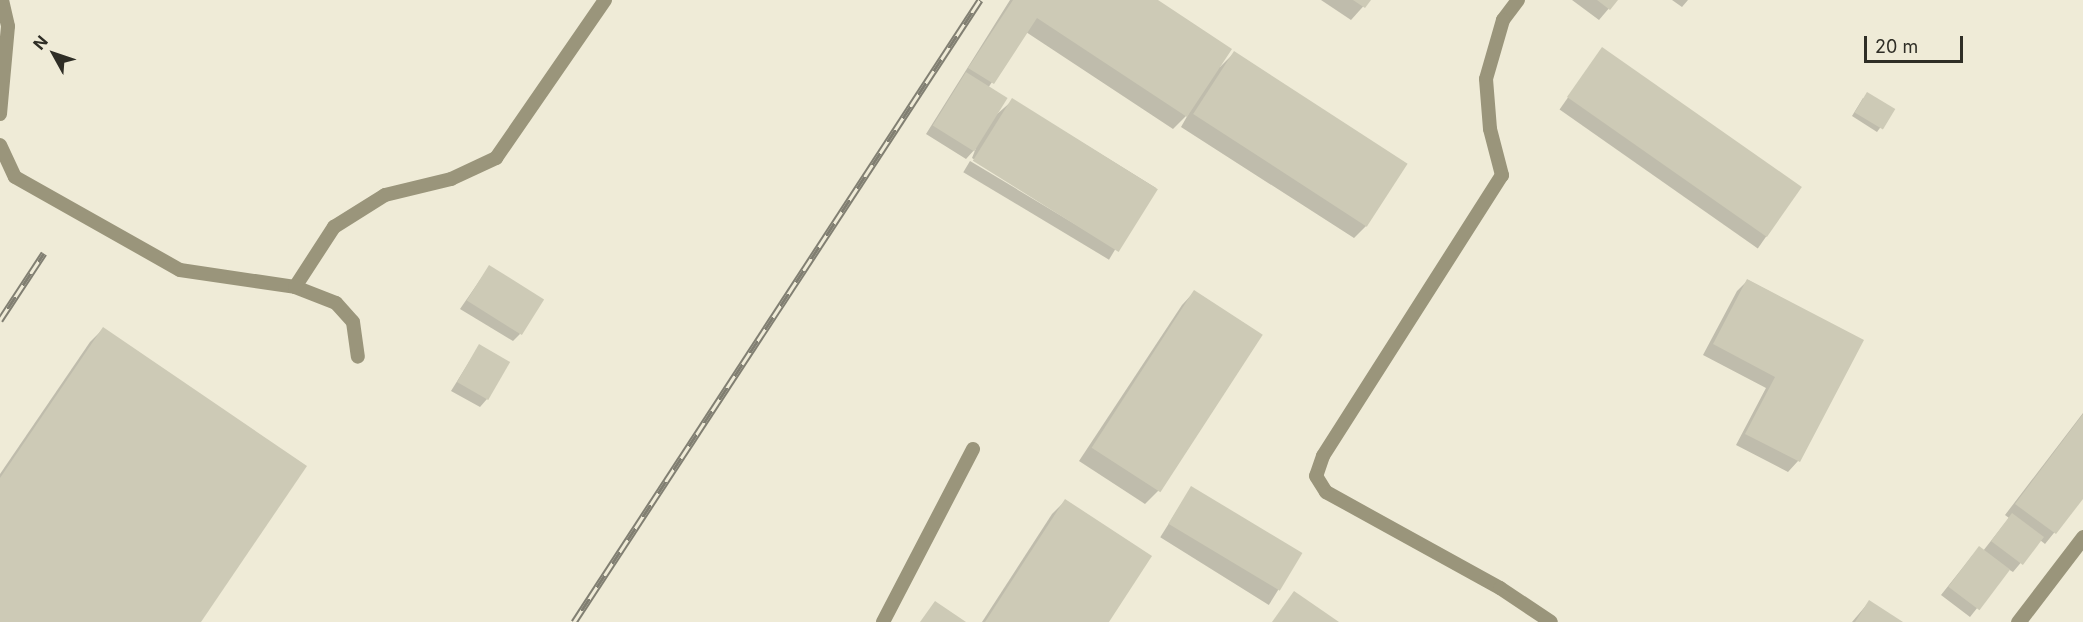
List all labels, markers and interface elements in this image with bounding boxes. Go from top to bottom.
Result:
north arrow [24,24,84,84]
scale bar [1867,24,1966,62]
text: N [29,31,52,54]
text: 20 m [1875,36,1918,57]

